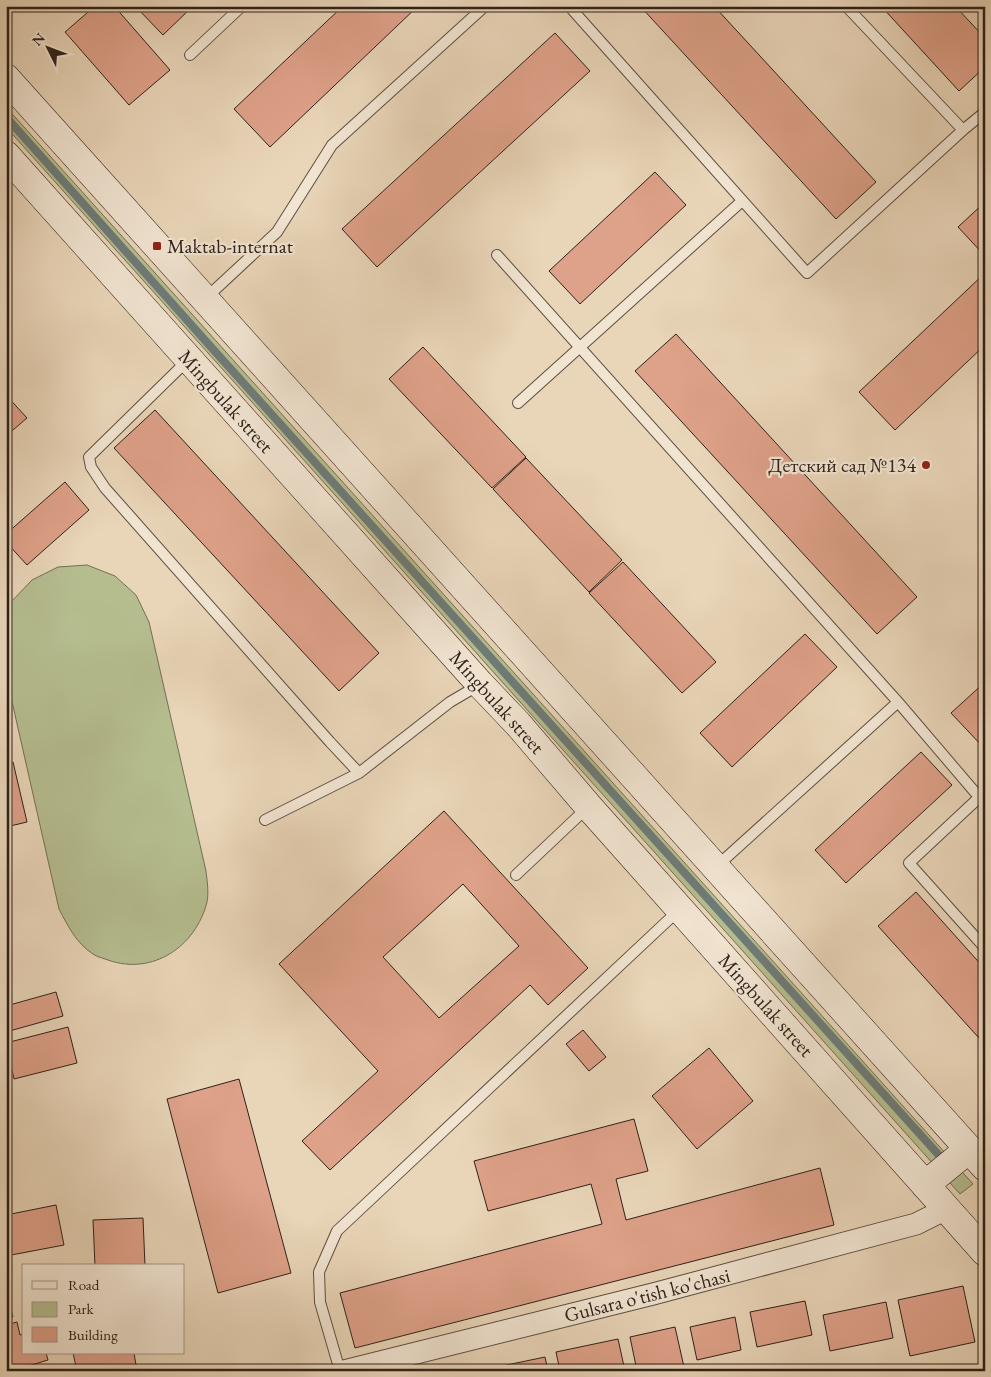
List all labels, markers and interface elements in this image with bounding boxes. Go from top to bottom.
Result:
north arrow [22,22,72,72]
text: N [28,29,49,50]
place label: Maktab-internat [167,233,294,259]
marker: Maktab-internat [151,240,163,252]
street label: Mingbulak street [173,344,280,459]
place label: Детский сад №134 [768,452,916,478]
marker: Детский сад №134 [920,459,932,471]
street label: Mingbulak street [444,645,551,760]
street label: Mingbulak street [713,948,820,1063]
street label: Gulsara o'tish ko'chasi [561,1262,733,1328]
legend [22,1264,185,1354]
text: Road [68,1275,100,1294]
text: Park [68,1299,95,1318]
text: Building [68,1325,118,1344]

